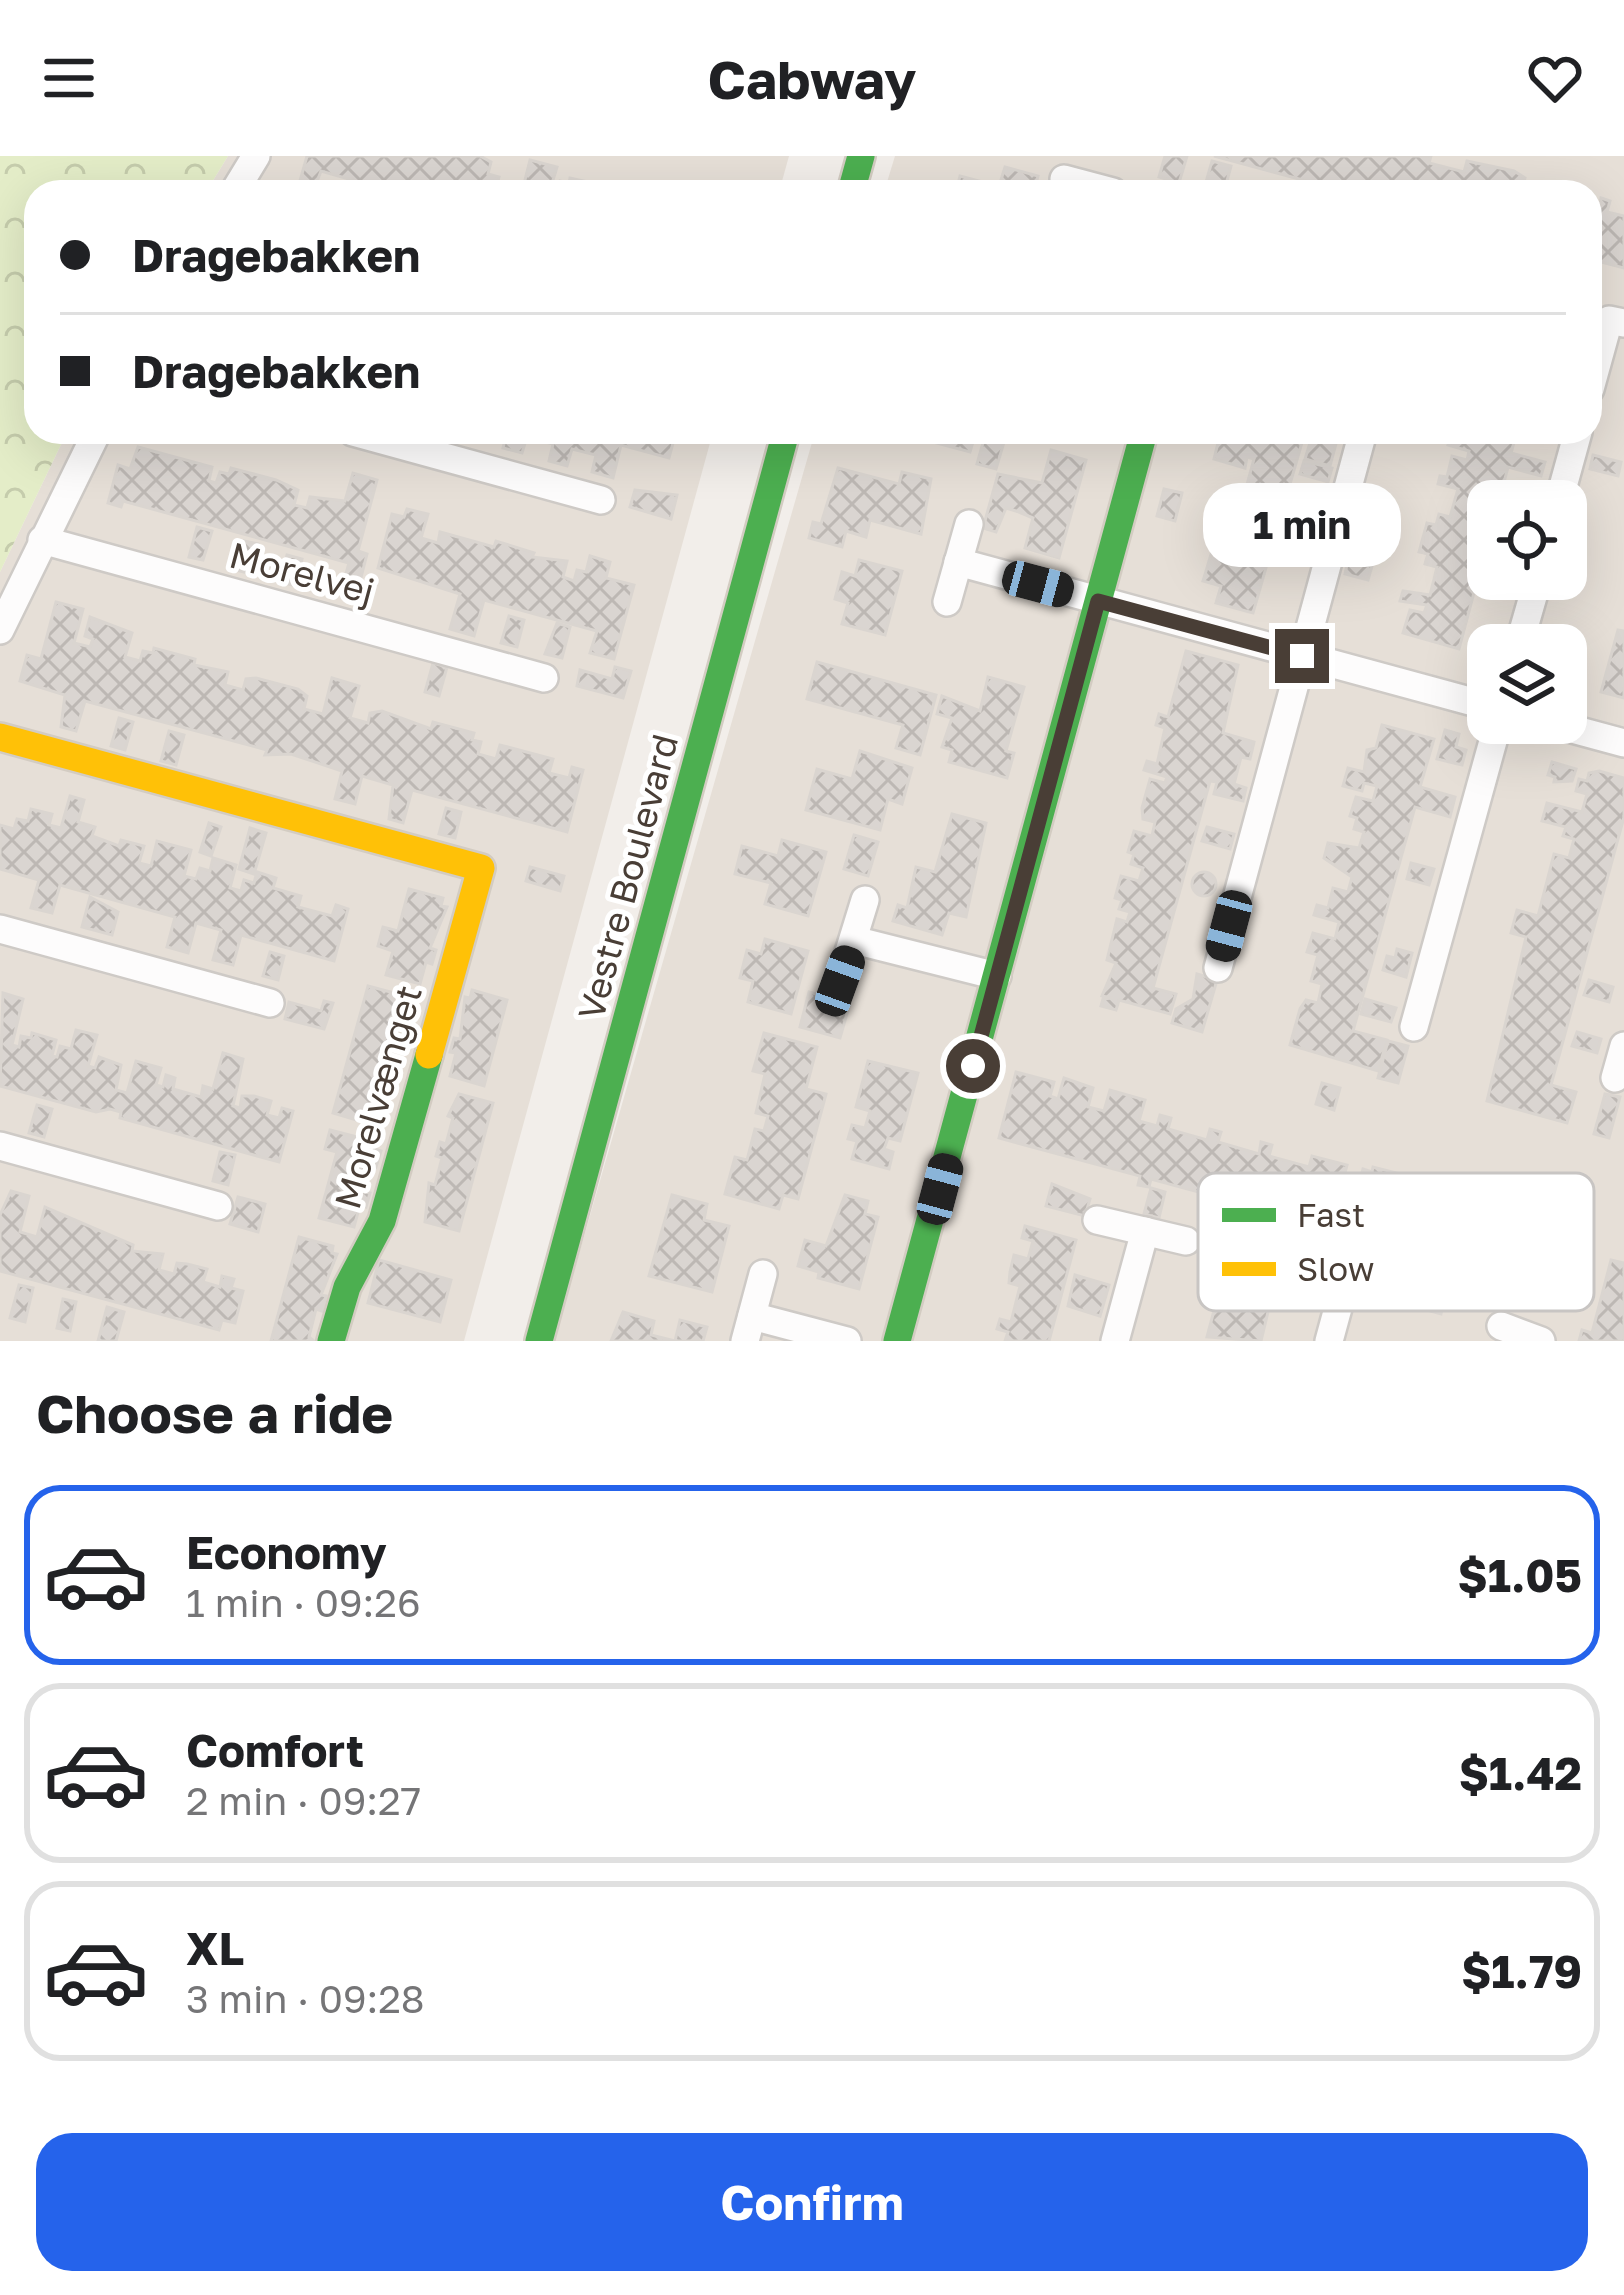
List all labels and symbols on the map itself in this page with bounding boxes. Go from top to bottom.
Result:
callout: 1 min [1203,482,1401,566]
street label: Morelvej [225,533,379,612]
car [999,557,1077,611]
route end [1275,629,1329,683]
street label: Vestre Boulevard [569,729,686,1024]
car [1202,887,1256,965]
car [811,941,869,1021]
street label: Morelvænget [325,980,430,1213]
route start [946,1039,1000,1093]
car [913,1150,967,1228]
legend [1198,1173,1594,1311]
text: Fast [1297,1195,1365,1234]
text: Slow [1297,1249,1375,1288]

